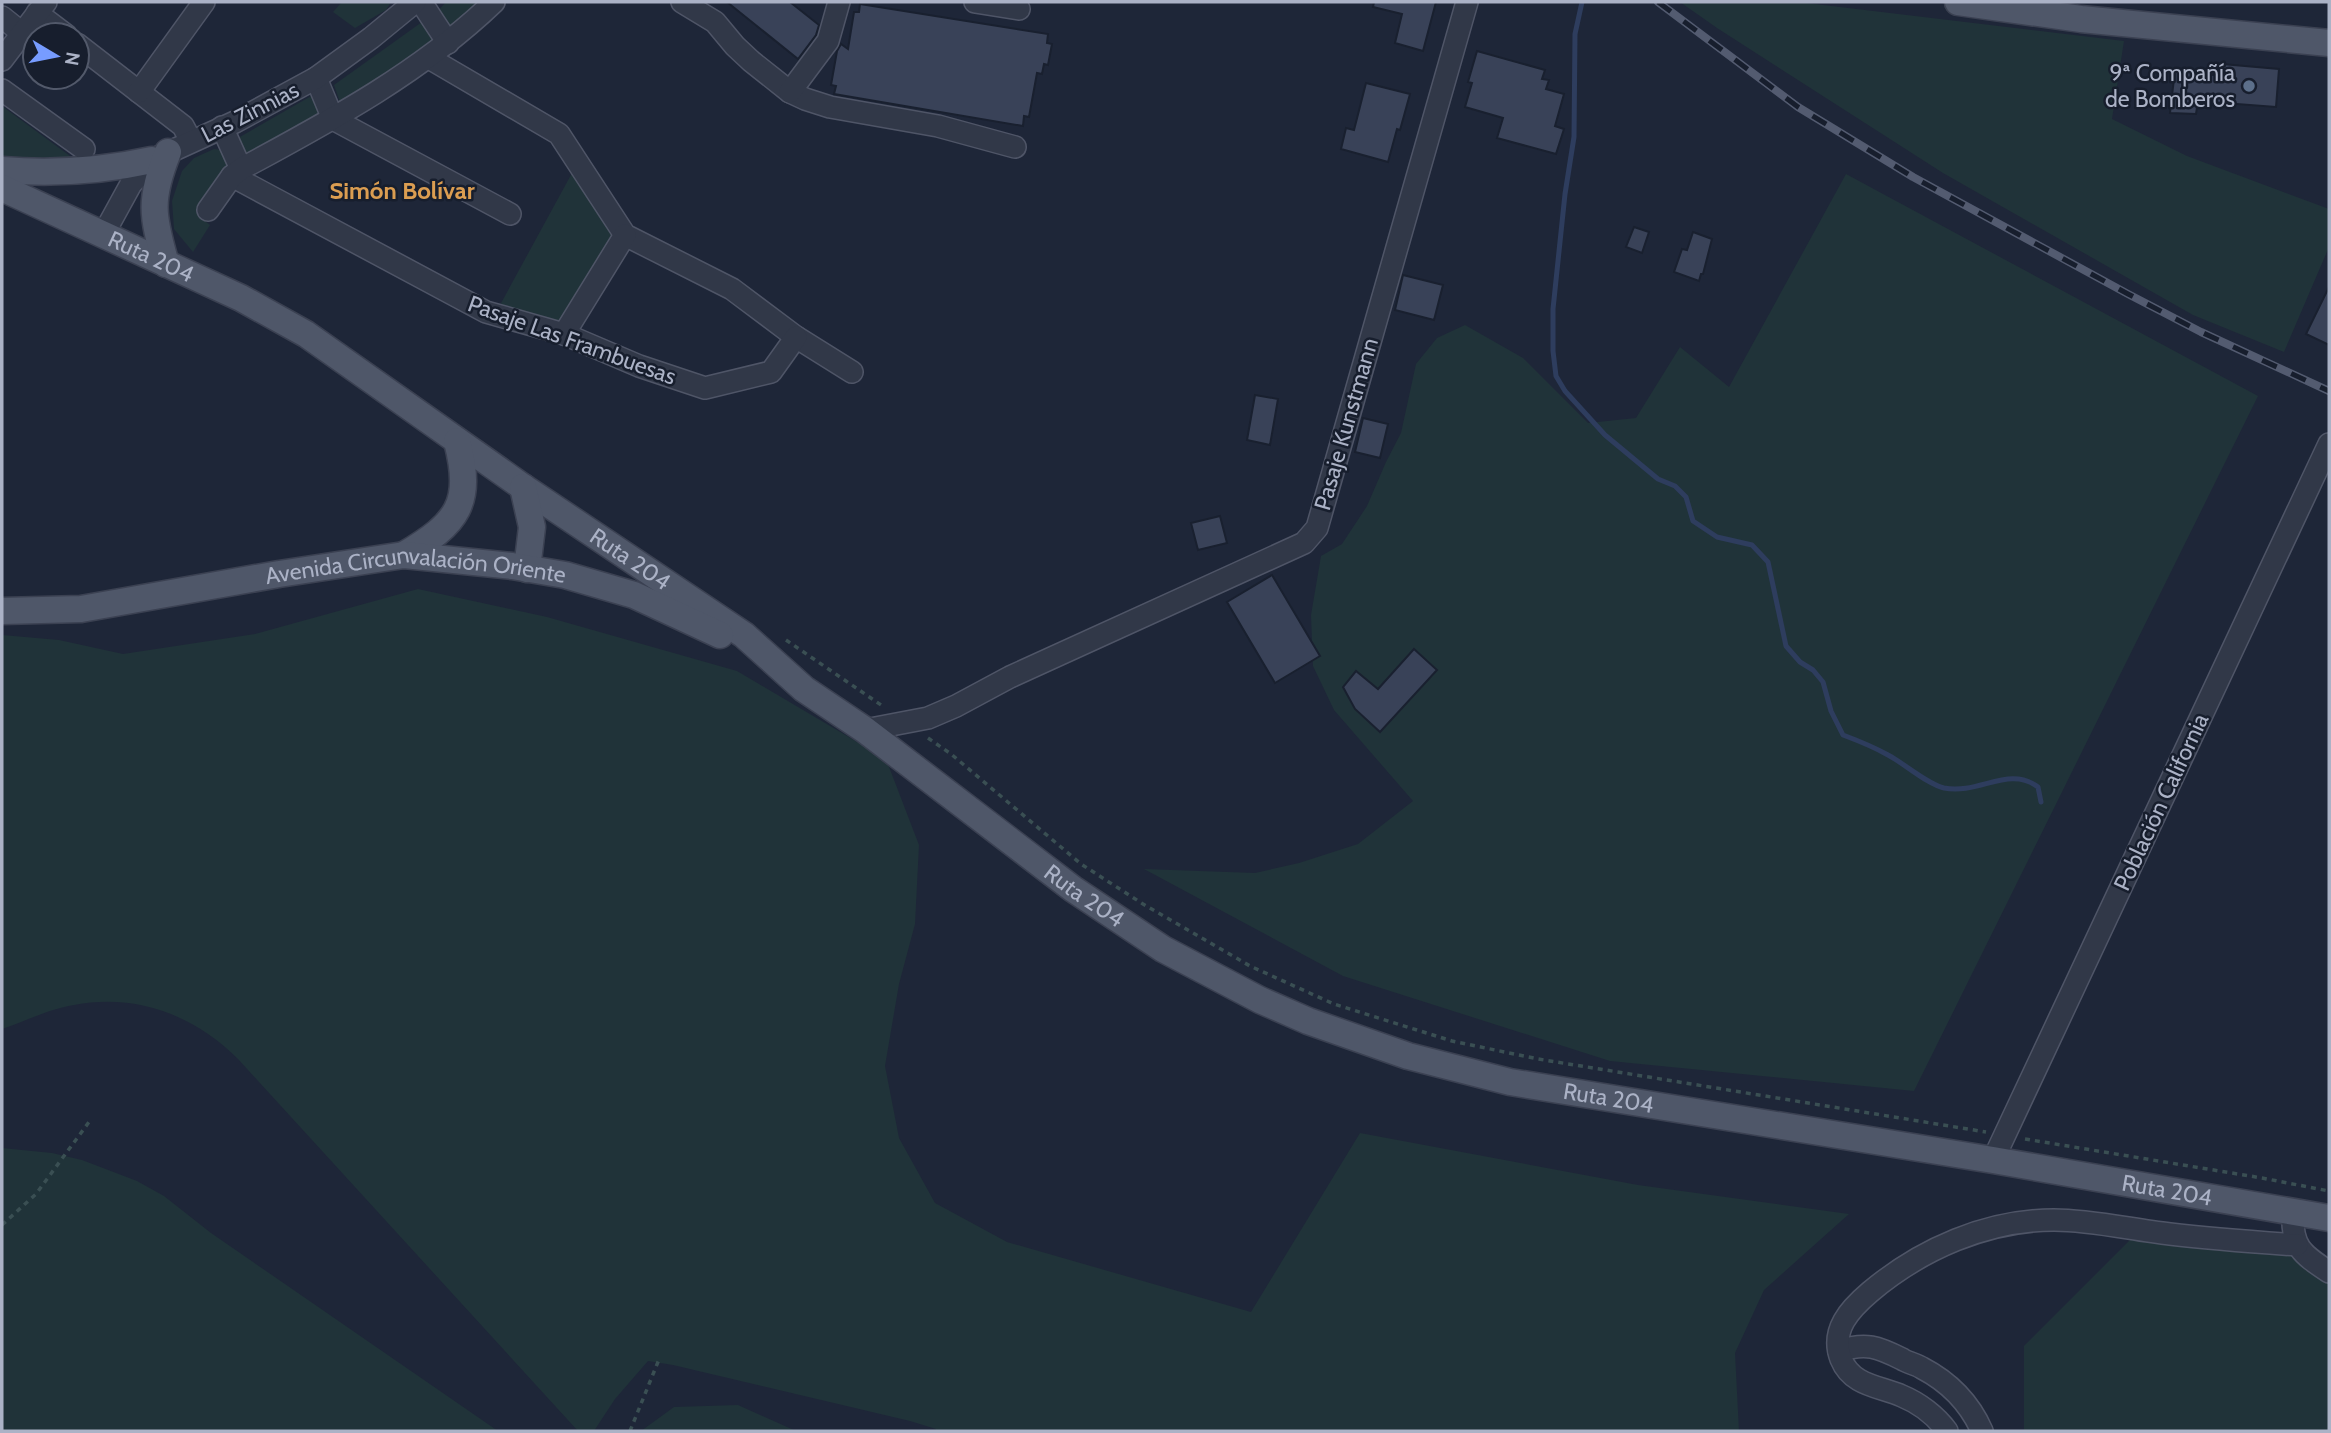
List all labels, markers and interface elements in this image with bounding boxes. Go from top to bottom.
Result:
north arrow [21,21,91,91]
text: N [60,50,85,67]
place label: 9ª Compañía de Bomberos [2105,59,2235,113]
street label: Las Zinnias [197,76,303,148]
marker: 9ª Compañía de Bomberos [2241,78,2257,94]
district label: Simón Bolívar [329,176,475,205]
street label: Ruta 204 [104,225,198,288]
street label: Pasaje Las Frambuesas [464,289,680,391]
street label: Pasaje Kunstmann [1308,335,1384,513]
street label: Ruta 204 [585,522,676,596]
street label: Avenida Circunvalación Oriente [263,540,568,590]
street label: Población California [2108,709,2214,895]
street label: Ruta 204 [1039,858,1130,933]
street label: Ruta 204 [1561,1077,1656,1119]
street label: Ruta 204 [2120,1168,2214,1212]

